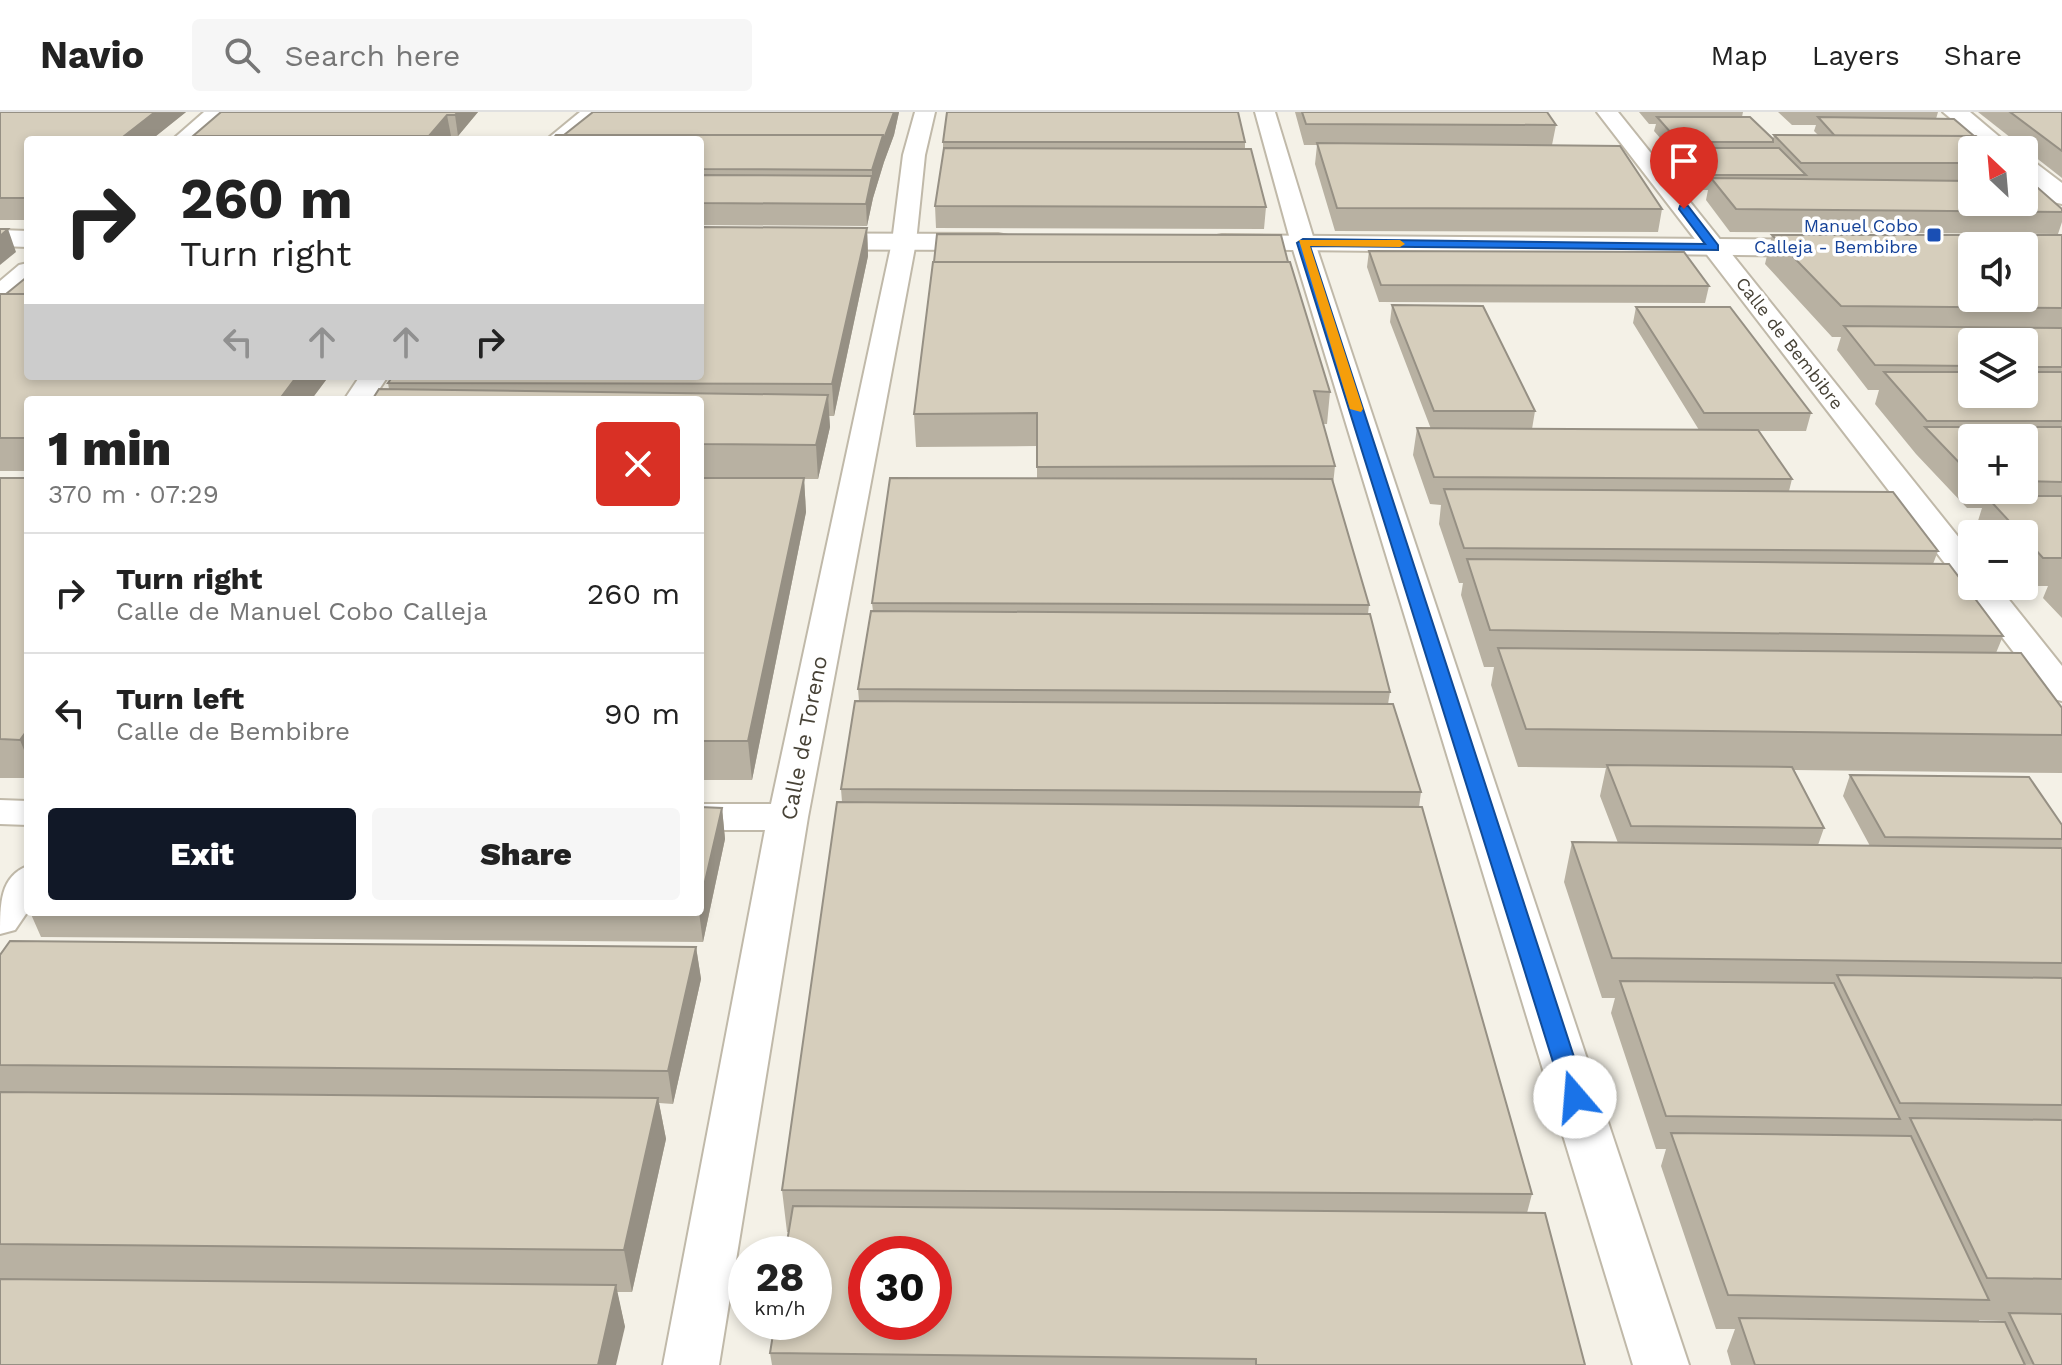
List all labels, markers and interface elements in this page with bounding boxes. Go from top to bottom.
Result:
search box [192,19,752,91]
text: Navio [40,33,144,77]
icon: search [220,33,264,77]
text: Search here [284,38,460,73]
text: Map [1711,39,1768,72]
text: Layers [1812,39,1900,72]
text: Share [1944,39,2022,72]
pin [1650,127,1718,209]
north arrow [1958,136,2038,216]
map controls [1958,136,2038,600]
icon: arrive [1662,139,1706,183]
text: 260 m [180,166,353,232]
icon: right [48,168,152,272]
place label: Manuel Cobo Calleja - Bembibre [1754,215,1918,257]
marker: Manuel Cobo Calleja - Bembibre [1925,226,1943,244]
button: sound [1958,232,2038,312]
text: Turn right [180,233,351,275]
street label: Calle de Bembibre [1732,273,1848,413]
icon: left [216,320,260,364]
icon: ahead [300,320,344,364]
icon: ahead [384,320,428,364]
icon: right [468,320,512,364]
button: layers [1958,328,2038,408]
text: 1 min [48,420,171,477]
button: close [596,422,680,506]
button: + [1958,424,2038,504]
text: 370 m · 07:29 [48,479,219,509]
button: − [1958,520,2038,600]
text: Turn right [116,561,262,596]
icon: right [48,571,92,615]
text: 260 m [587,576,680,611]
text: Calle de Manuel Cobo Calleja [116,596,488,626]
street label: Calle de Toreno [776,654,832,822]
text: Turn left [116,681,244,716]
icon: left [48,691,92,735]
text: 90 m [604,696,680,731]
text: Calle de Bembibre [116,716,350,746]
button: Exit [48,808,356,900]
button: Share [372,808,680,900]
position arrow [1533,1055,1617,1139]
speed limit sign: 30 [848,1236,952,1340]
text: 28 [756,1254,804,1301]
text: km/h [754,1296,806,1320]

